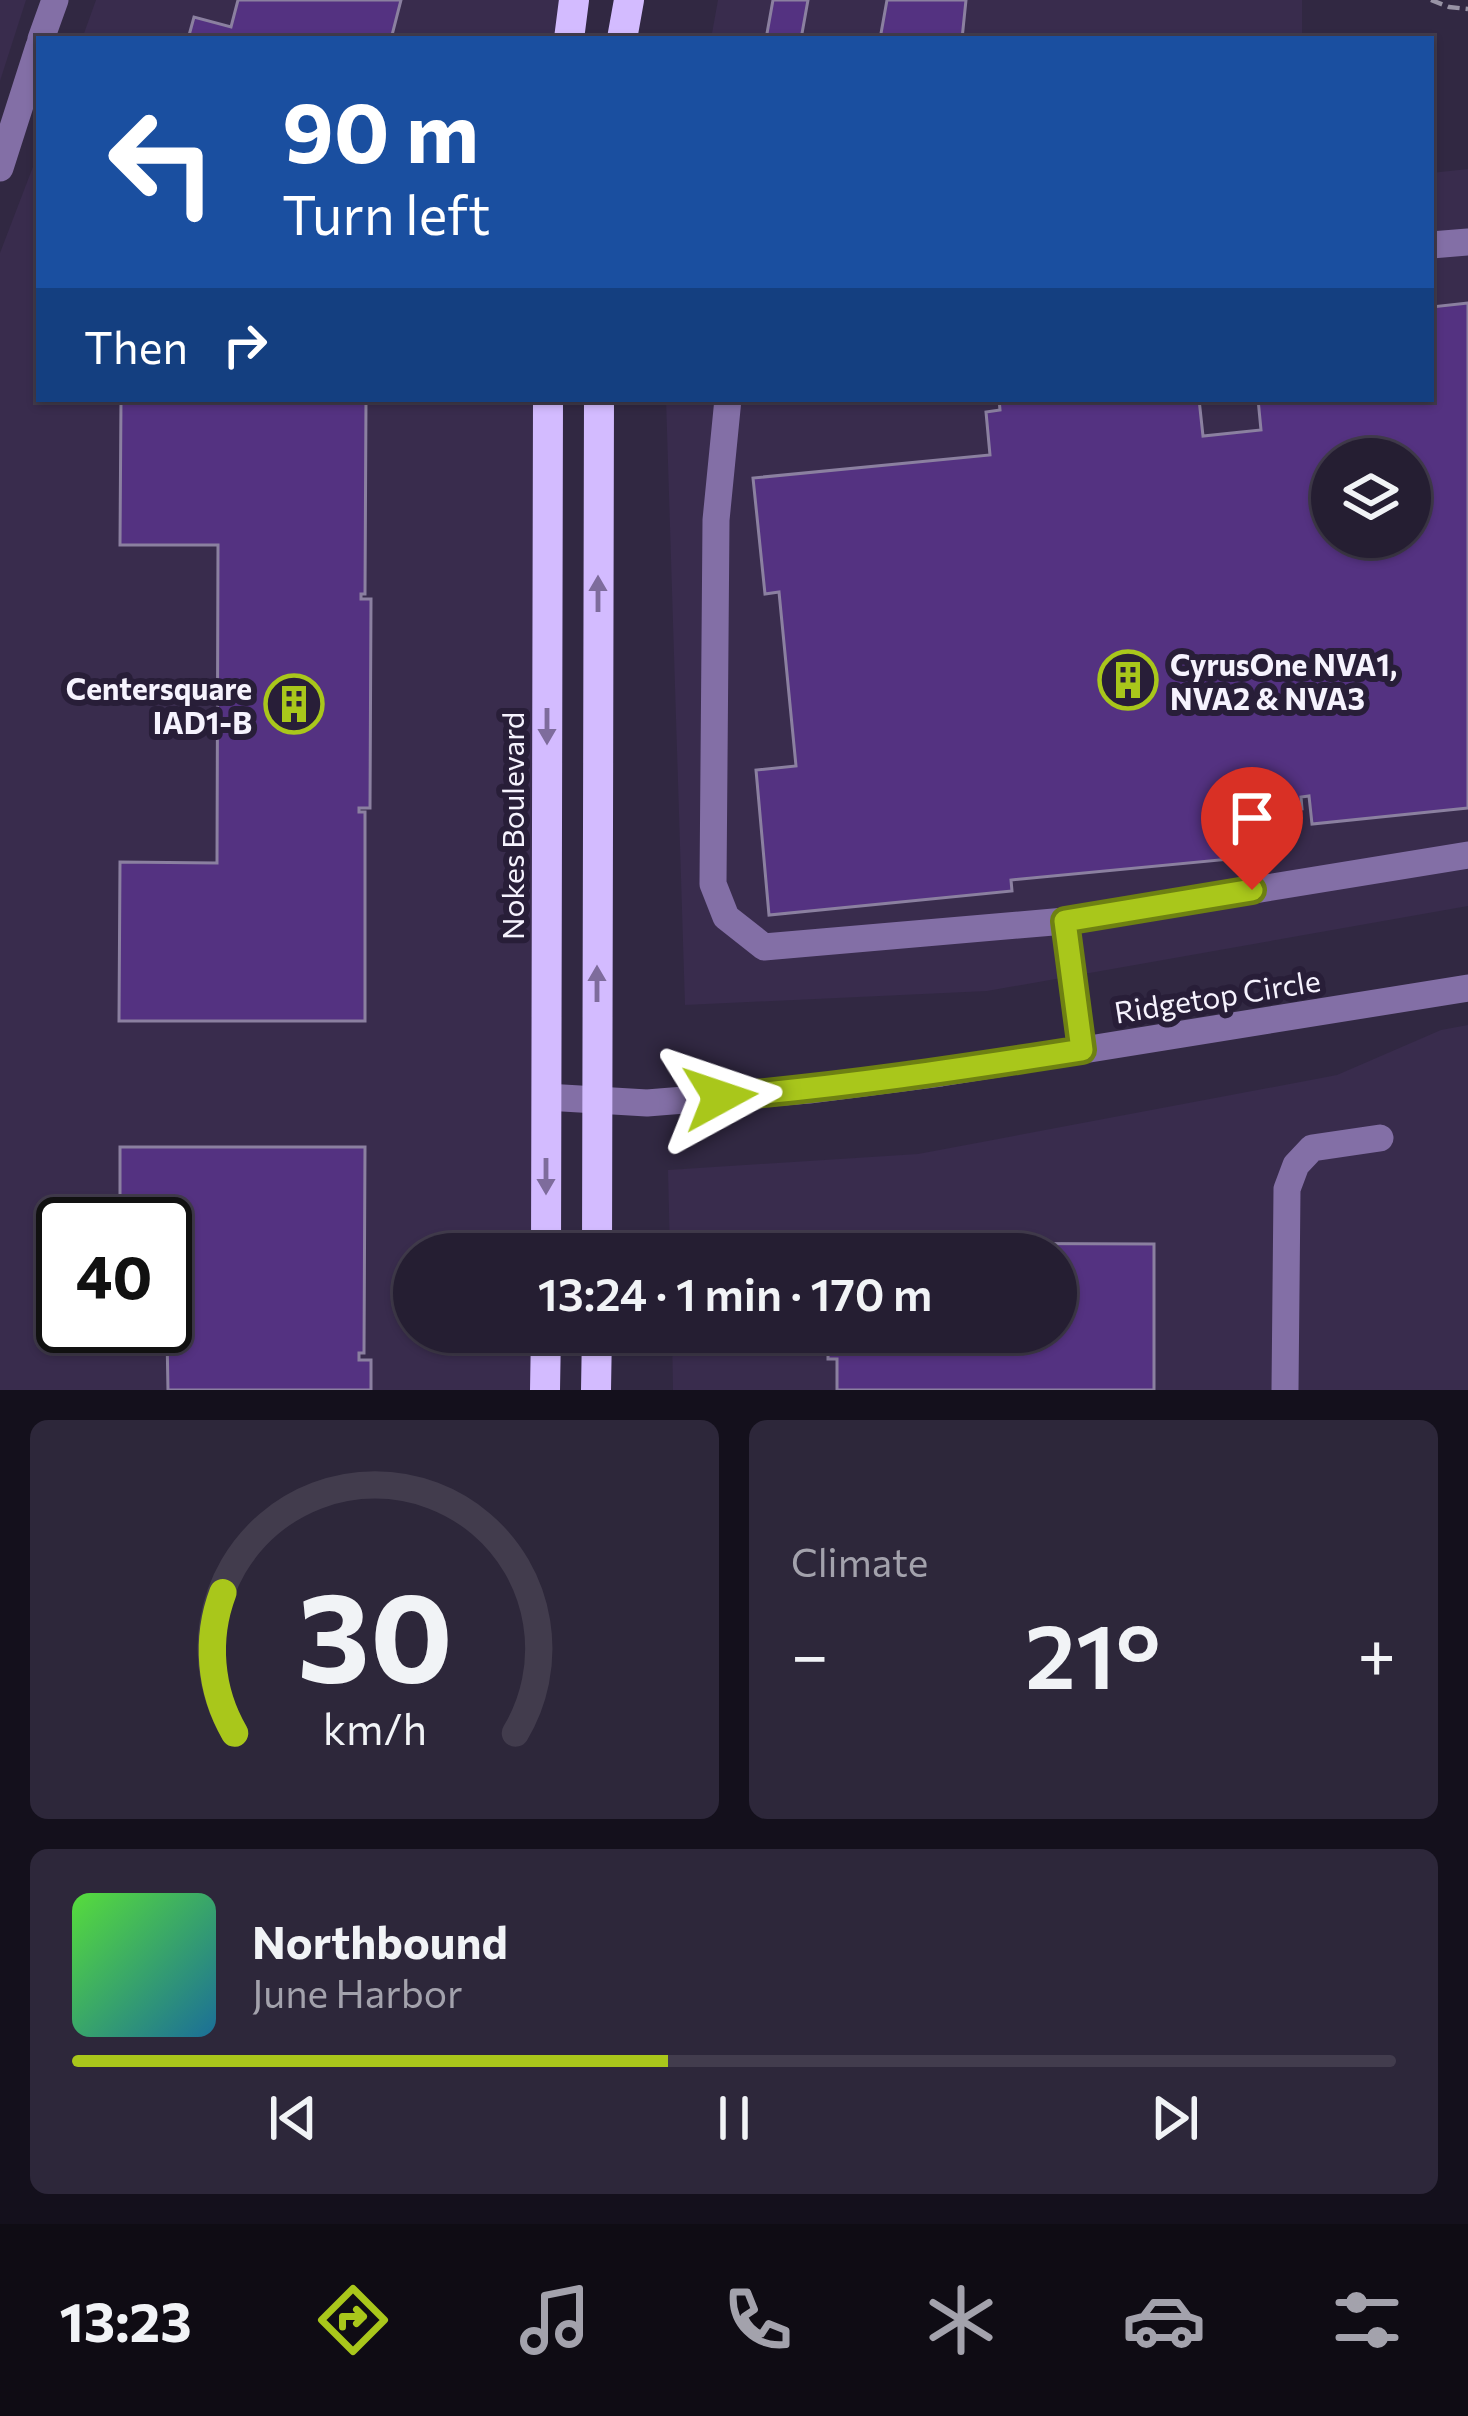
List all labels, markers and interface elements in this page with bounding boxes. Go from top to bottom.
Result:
text: 90 m [282,78,479,180]
icon: left [84,84,240,240]
text: Turn left [282,180,490,246]
icon: right [212,312,278,378]
text: Then [84,318,188,373]
map controls [1311,438,1431,558]
button: layers [1311,438,1431,558]
one-way arrow [588,574,608,612]
place label: CyrusOne NVA1, NVA2 & NVA3 [1170,645,1397,716]
building icon: CyrusOne NVA1, NVA2 & NVA3 [1097,649,1159,711]
place label: Centersquare IAD1-B [66,669,252,740]
building icon: Centersquare IAD1-B [263,673,325,735]
one-way arrow [537,708,557,746]
street label: Nokes Boulevard [493,712,530,940]
pin [1201,767,1303,890]
icon: arrive [1219,785,1285,851]
street label: Ridgetop Circle [1111,960,1323,1030]
one-way arrow [587,964,607,1002]
position arrow [657,1034,783,1160]
one-way arrow [536,1158,556,1196]
speed limit sign: 40 [36,1197,192,1353]
text: 13:24 · 1 min · 170 m [538,1265,932,1320]
text: Climate [791,1537,928,1585]
text: 30 [297,1555,452,1708]
text: 21° [1025,1597,1161,1708]
text: − [791,1612,829,1693]
text: + [1357,1612,1396,1693]
text: km/h [322,1700,427,1753]
text: Northbound [252,1913,508,1968]
text: June Harbor [252,1968,463,2016]
icon: previous [260,2085,326,2151]
icon: pause [701,2085,767,2151]
icon: next [1142,2085,1208,2151]
icon: directions [311,2278,395,2362]
icon: music [513,2278,597,2362]
icon: phone [716,2278,800,2362]
icon: climate [919,2278,1003,2362]
icon: car [1122,2278,1206,2362]
icon: filters [1325,2278,1409,2362]
text: 13:23 [59,2287,192,2353]

